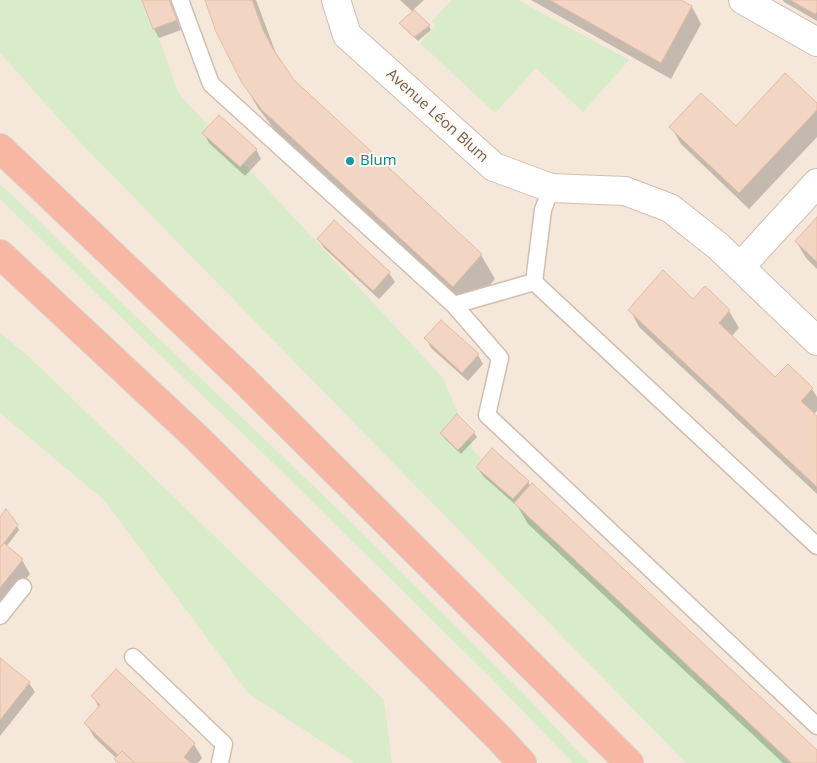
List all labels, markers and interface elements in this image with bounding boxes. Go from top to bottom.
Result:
street label: Avenue Léon Blum [382,65,492,167]
place label: Blum [360,152,397,170]
marker: Blum [344,155,356,167]

